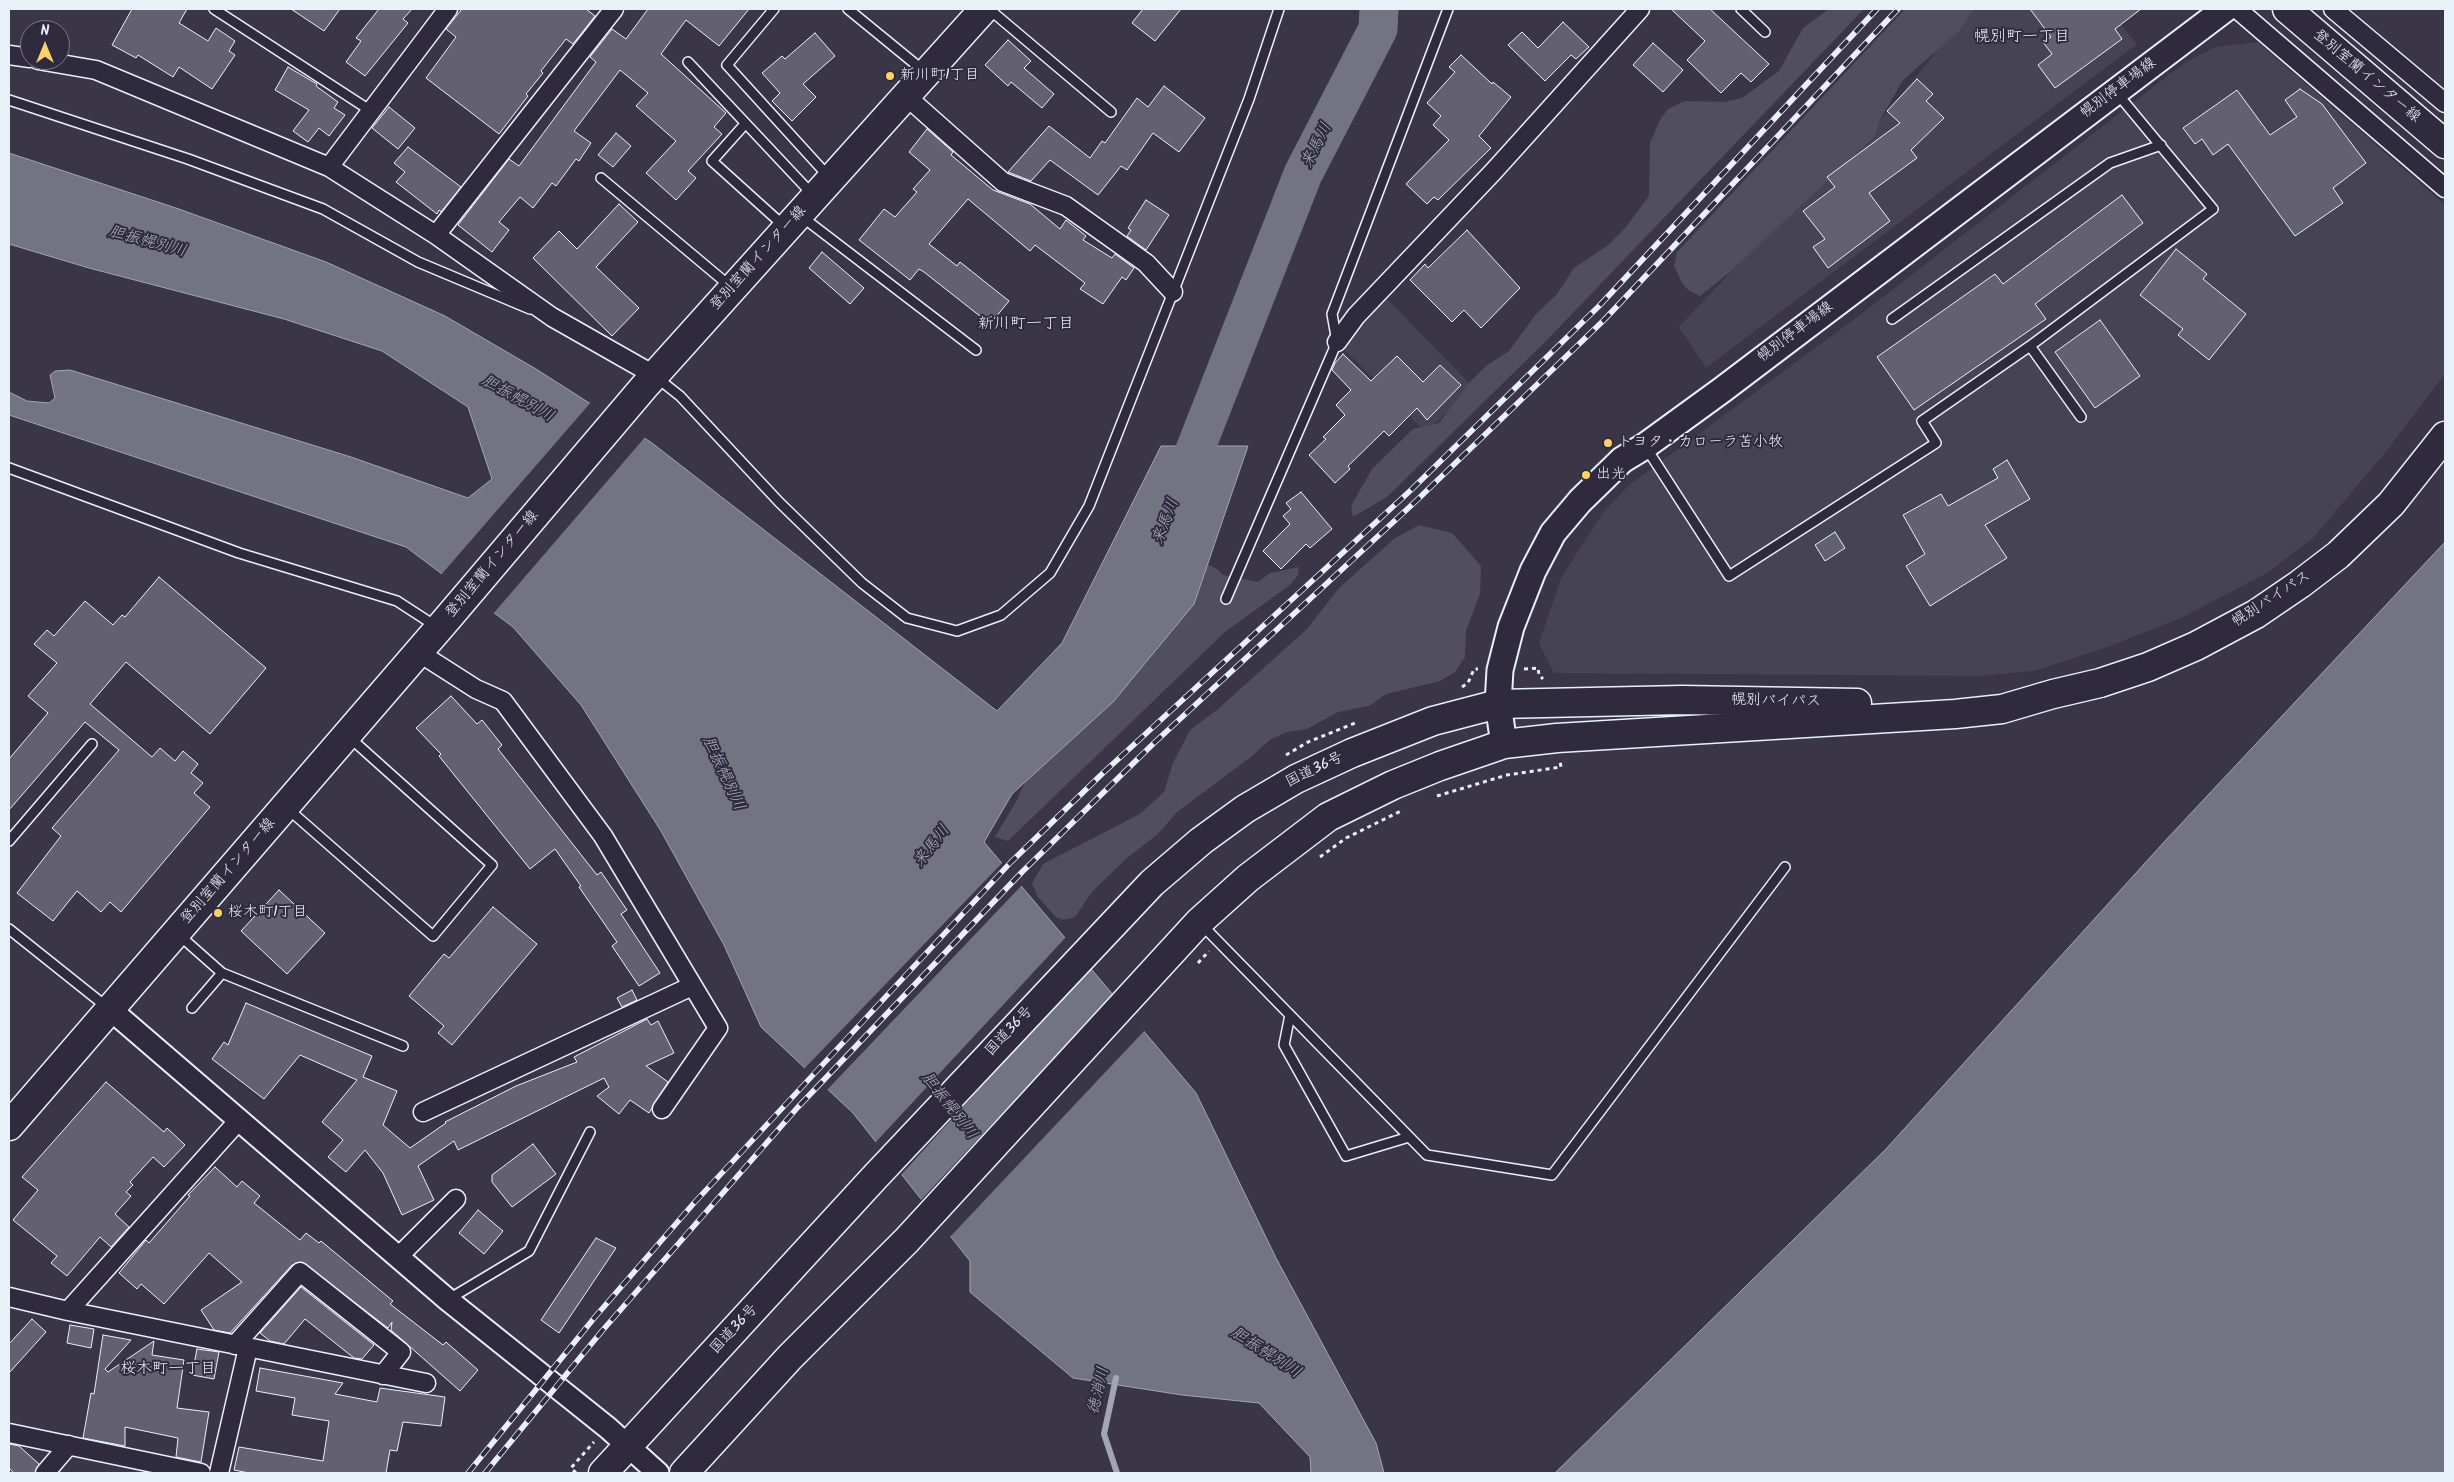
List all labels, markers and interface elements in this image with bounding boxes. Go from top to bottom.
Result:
north arrow [20,20,70,70]
text: N [41,20,49,42]
street label: 登別室蘭インター線 [2309,27,2423,127]
district label: 幌別町一丁目 [1974,28,2070,48]
street label: 幌別停車場線 [2078,55,2160,123]
place label: 新川町1丁目 [900,67,980,85]
marker: 新川町1丁目 [884,70,896,82]
water label: 来馬川 [1299,120,1337,172]
street label: 登別室蘭インター線 [707,203,811,315]
water label: 胆振幌別川 [106,223,188,263]
street label: 幌別停車場線 [1755,299,1837,367]
district label: 新川町一丁目 [978,315,1074,335]
water label: 胆振幌別川 [477,372,557,428]
place label: トヨタ・カローラ苫小牧 [1618,434,1783,452]
marker: トヨタ・カローラ苫小牧 [1602,437,1614,449]
place label: 出光 [1596,466,1626,484]
marker: 出光 [1580,469,1592,481]
water label: 来馬川 [1149,496,1185,548]
street label: 登別室蘭インター線 [443,508,543,622]
street label: 幌別バイパス [2229,568,2315,632]
street label: 幌別バイパス [1731,692,1821,712]
water label: 胆振幌別川 [696,734,748,814]
street label: 国道36号 [1283,749,1347,793]
street label: 登別室蘭インター線 [178,815,280,929]
water label: 来馬川 [911,822,955,872]
place label: 桜木町1丁目 [228,904,308,922]
marker: 桜木町1丁目 [212,907,224,919]
street label: 国道36号 [982,1003,1038,1061]
water label: 胆振幌別川 [916,1070,980,1144]
street label: 国道36号 [707,1301,763,1359]
water label: 胆振幌別川 [1226,1324,1304,1384]
district label: 桜木町一丁目 [120,1360,216,1380]
water label: 徳消川 [1085,1365,1115,1417]

